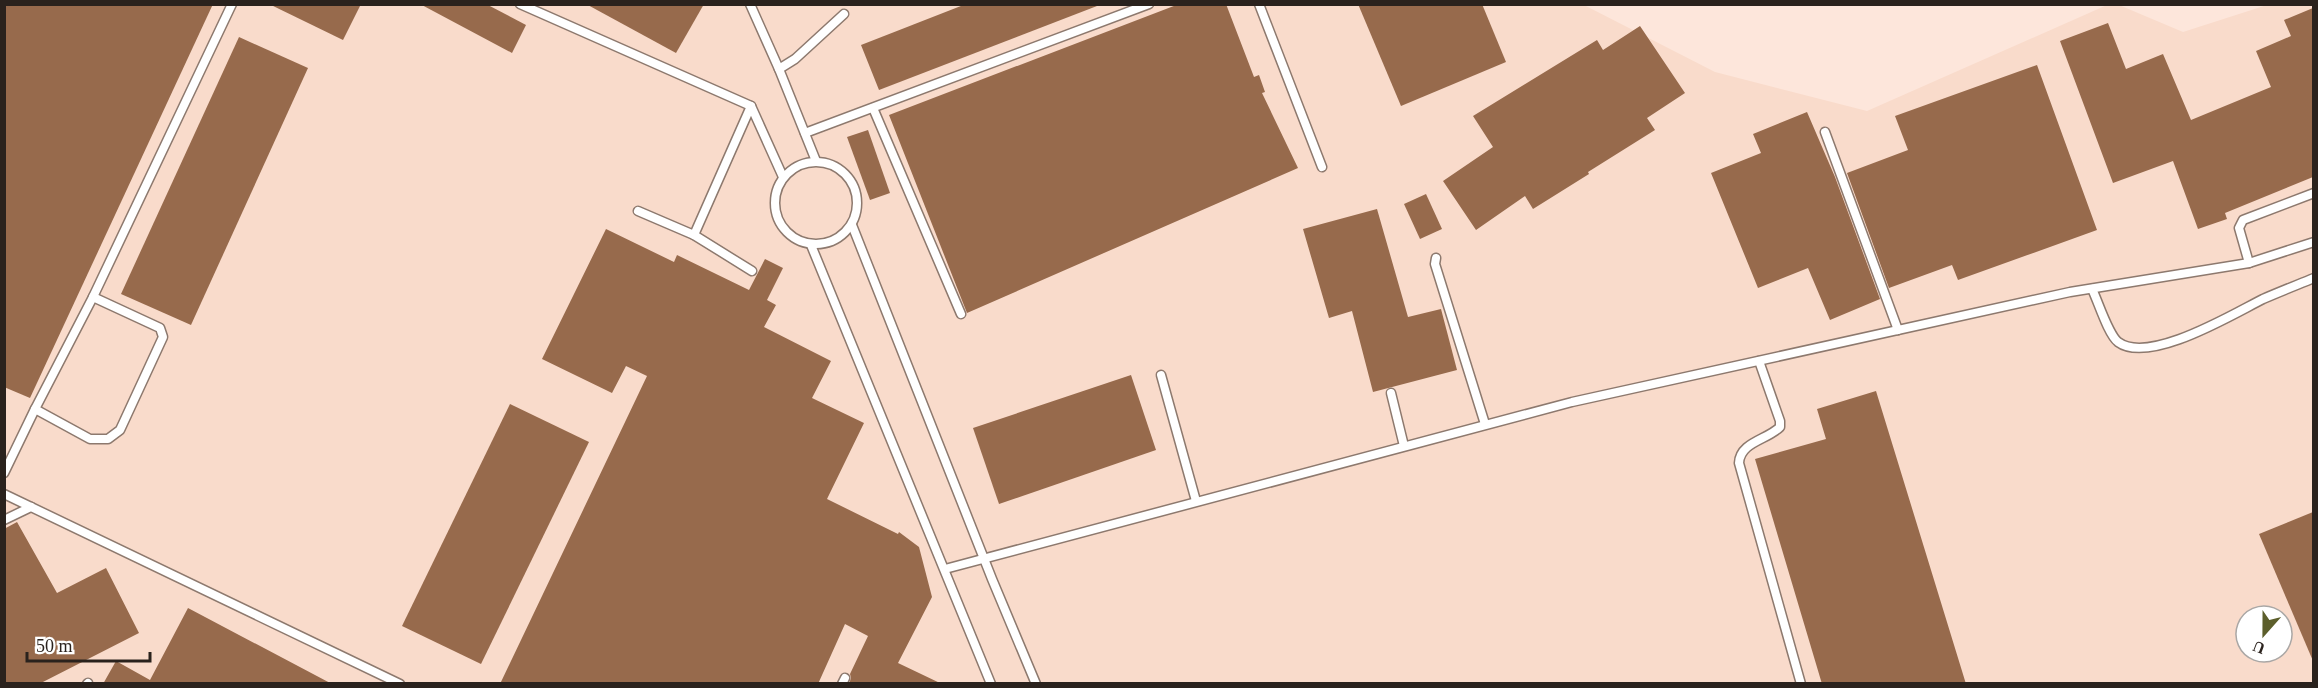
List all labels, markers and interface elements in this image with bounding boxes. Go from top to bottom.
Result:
north arrow [2234,604,2294,664]
scale bar [27,625,150,663]
text: 50 m [36,636,73,656]
text: U [2250,637,2267,658]

